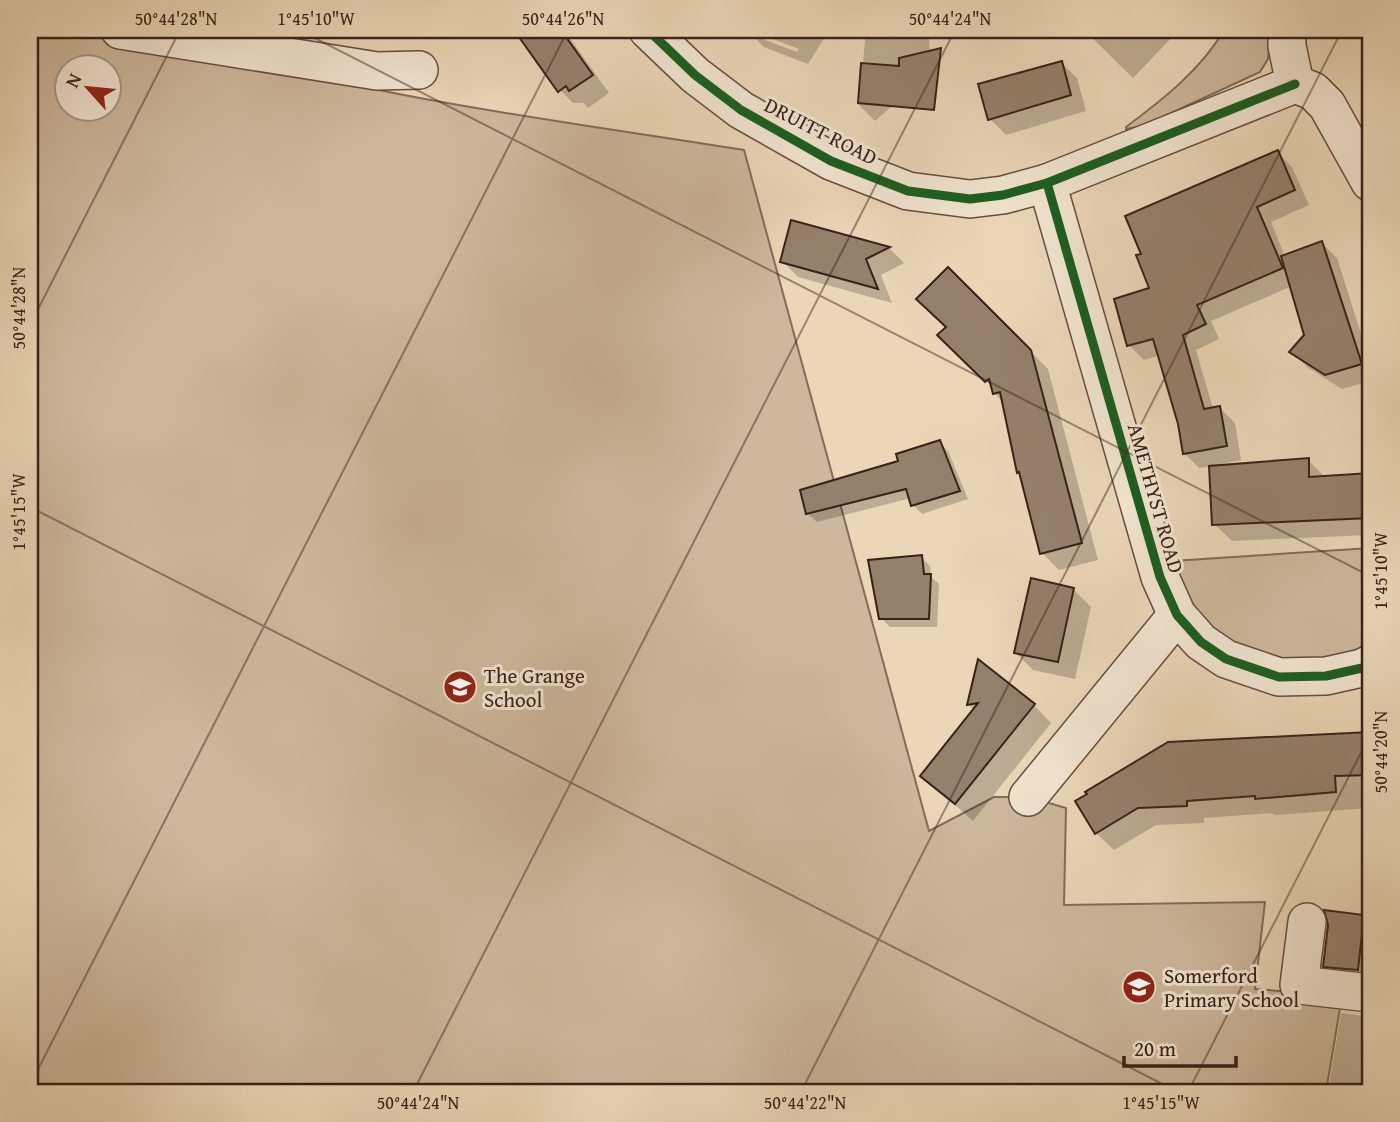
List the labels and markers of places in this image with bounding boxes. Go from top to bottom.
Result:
place label: The Grange School [484,660,585,715]
school or university icon: The Grange School [441,668,479,706]
place label: Somerford Primary School [1164,960,1299,1015]
school or university icon: Somerford Primary School [1120,968,1158,1006]

